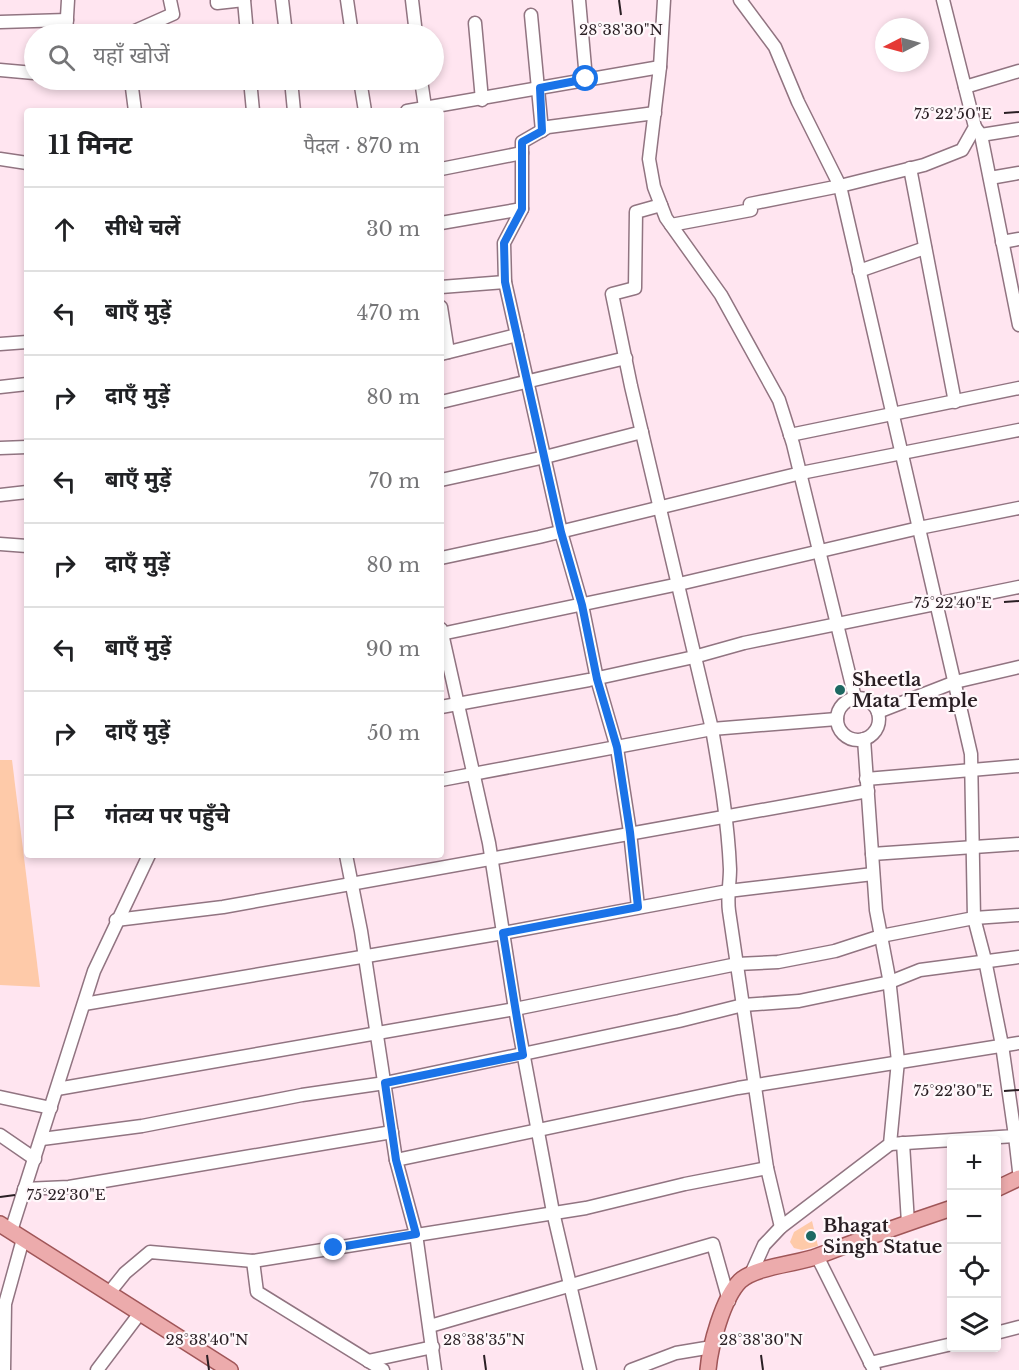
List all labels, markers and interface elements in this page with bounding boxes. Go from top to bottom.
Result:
north arrow [875,18,929,72]
text: 28°38'30"N [579,20,663,39]
search box [24,24,444,90]
icon: search [45,41,78,74]
text: यहाँ खोजें [93,42,169,69]
route start [572,65,598,91]
text: 75°22'50"E [914,104,992,123]
text: 11 मिनट [48,129,132,161]
text: पैदल · 870 m [304,134,420,158]
icon: ahead [48,213,81,246]
text: सीधे चलें [105,214,180,241]
text: 30 m [366,217,420,241]
icon: left [48,297,81,330]
text: बाएँ मुड़ें [105,298,171,325]
text: 470 m [357,301,420,325]
icon: right [48,381,81,414]
text: दाएँ मुड़ें [105,382,170,409]
text: 80 m [366,385,420,409]
icon: left [48,465,81,498]
text: बाएँ मुड़ें [105,466,171,493]
text: 70 m [368,469,420,493]
icon: right [48,549,81,582]
text: दाएँ मुड़ें [105,550,170,577]
text: 80 m [366,553,420,577]
text: 75°22'40"E [914,593,992,612]
icon: left [48,633,81,666]
text: बाएँ मुड़ें [105,634,171,661]
text: 90 m [366,637,420,661]
place label: Sheetla Mata Temple [852,669,978,712]
marker: Sheetla Mata Temple [833,683,847,697]
icon: right [48,717,81,750]
text: दाएँ मुड़ें [105,718,170,745]
text: 50 m [367,721,420,745]
icon: arrive [48,801,81,834]
text: गंतव्य पर पहुँचे [105,802,230,829]
text: 75°22'30"E [913,1081,993,1100]
map controls [947,1136,1001,1352]
button: + [947,1136,1001,1190]
text: 75°22'30"E [26,1185,106,1204]
button: − [947,1190,1001,1244]
place label: Bhagat Singh Statue [823,1215,942,1258]
marker: Bhagat Singh Statue [804,1229,818,1243]
route end [320,1234,346,1260]
button: locate [947,1244,1001,1298]
button: layers [947,1298,1001,1352]
text: 28°38'40"N [165,1330,249,1349]
text: 28°38'35"N [443,1330,525,1349]
text: 28°38'30"N [719,1330,803,1349]

